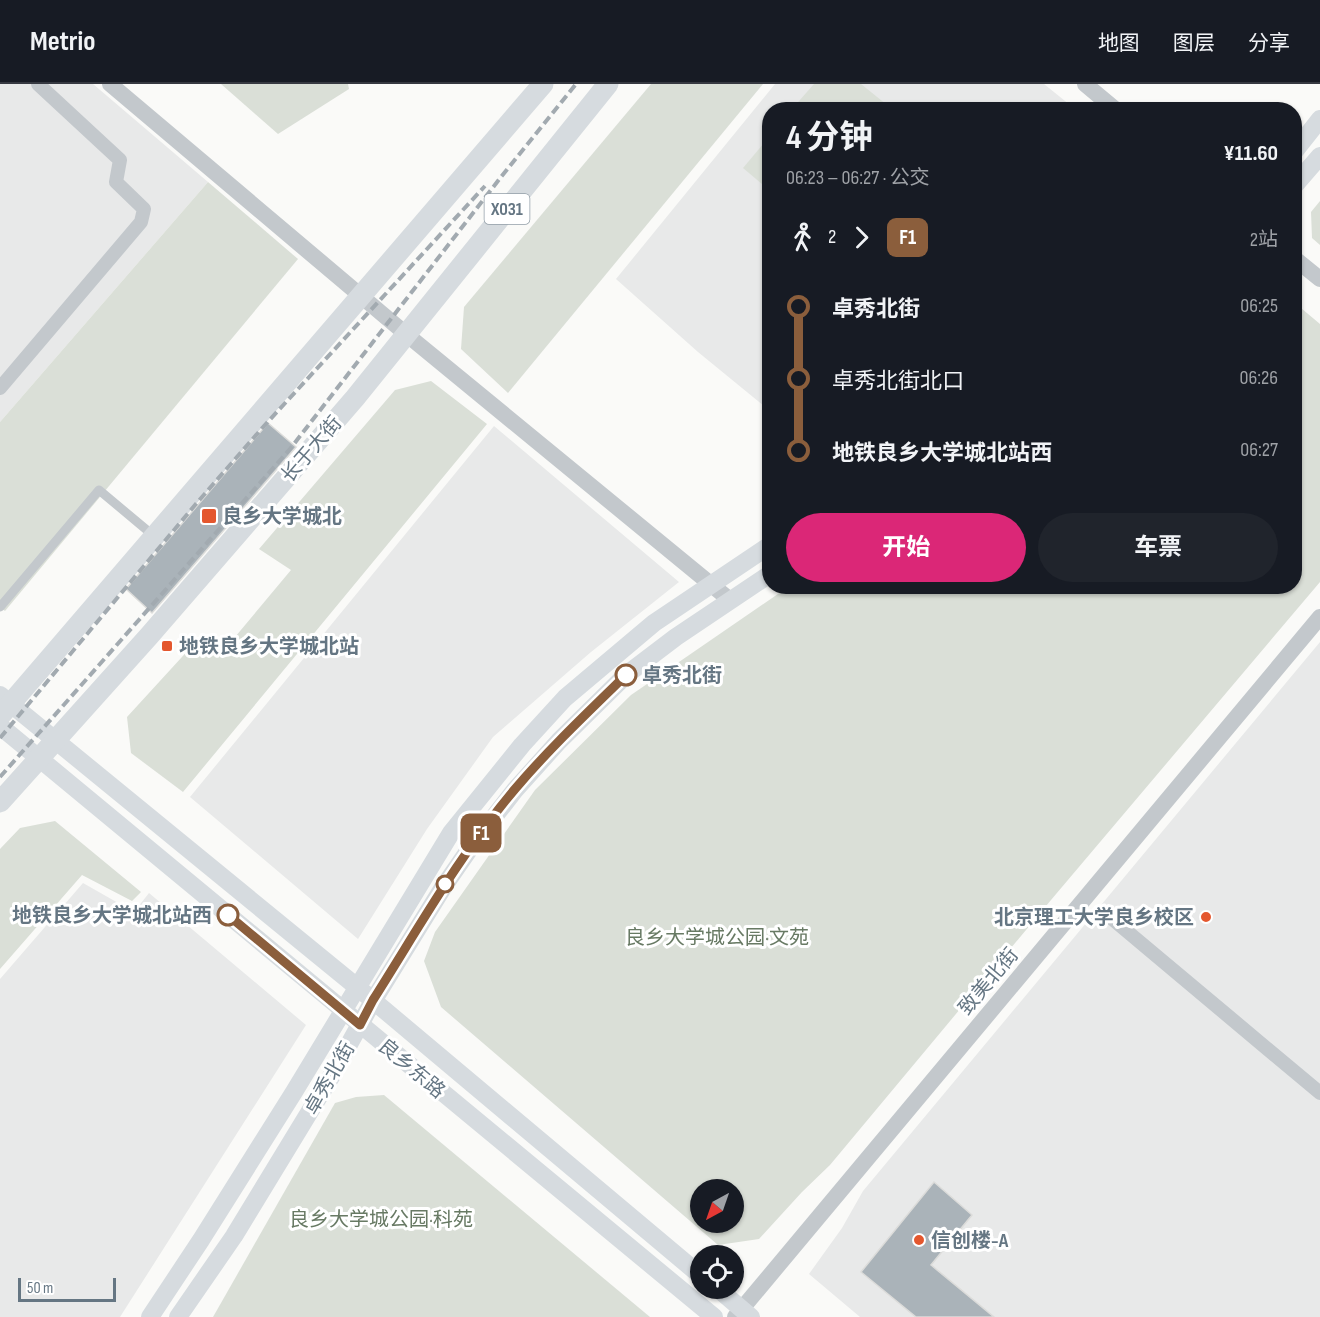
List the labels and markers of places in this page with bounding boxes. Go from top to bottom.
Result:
place label: 良乡大学城北 [222,505,342,529]
marker: 良乡大学城北 [200,507,218,525]
place label: 地铁良乡大学城北站 [179,635,359,659]
marker: 地铁良乡大学城北站 [160,639,174,653]
marker: 卓秀北街 [615,664,637,686]
place label: 卓秀北街 [642,664,722,688]
unlabelled marker [436,875,454,893]
place label: 地铁良乡大学城北站西 [12,904,212,928]
marker: 地铁良乡大学城北站西 [217,904,239,926]
place label: 北京理工大学良乡校区 [994,906,1194,930]
marker: 北京理工大学良乡校区 [1199,910,1213,924]
place label: 信创楼-A [931,1229,1009,1253]
marker: 信创楼-A [912,1233,926,1247]

